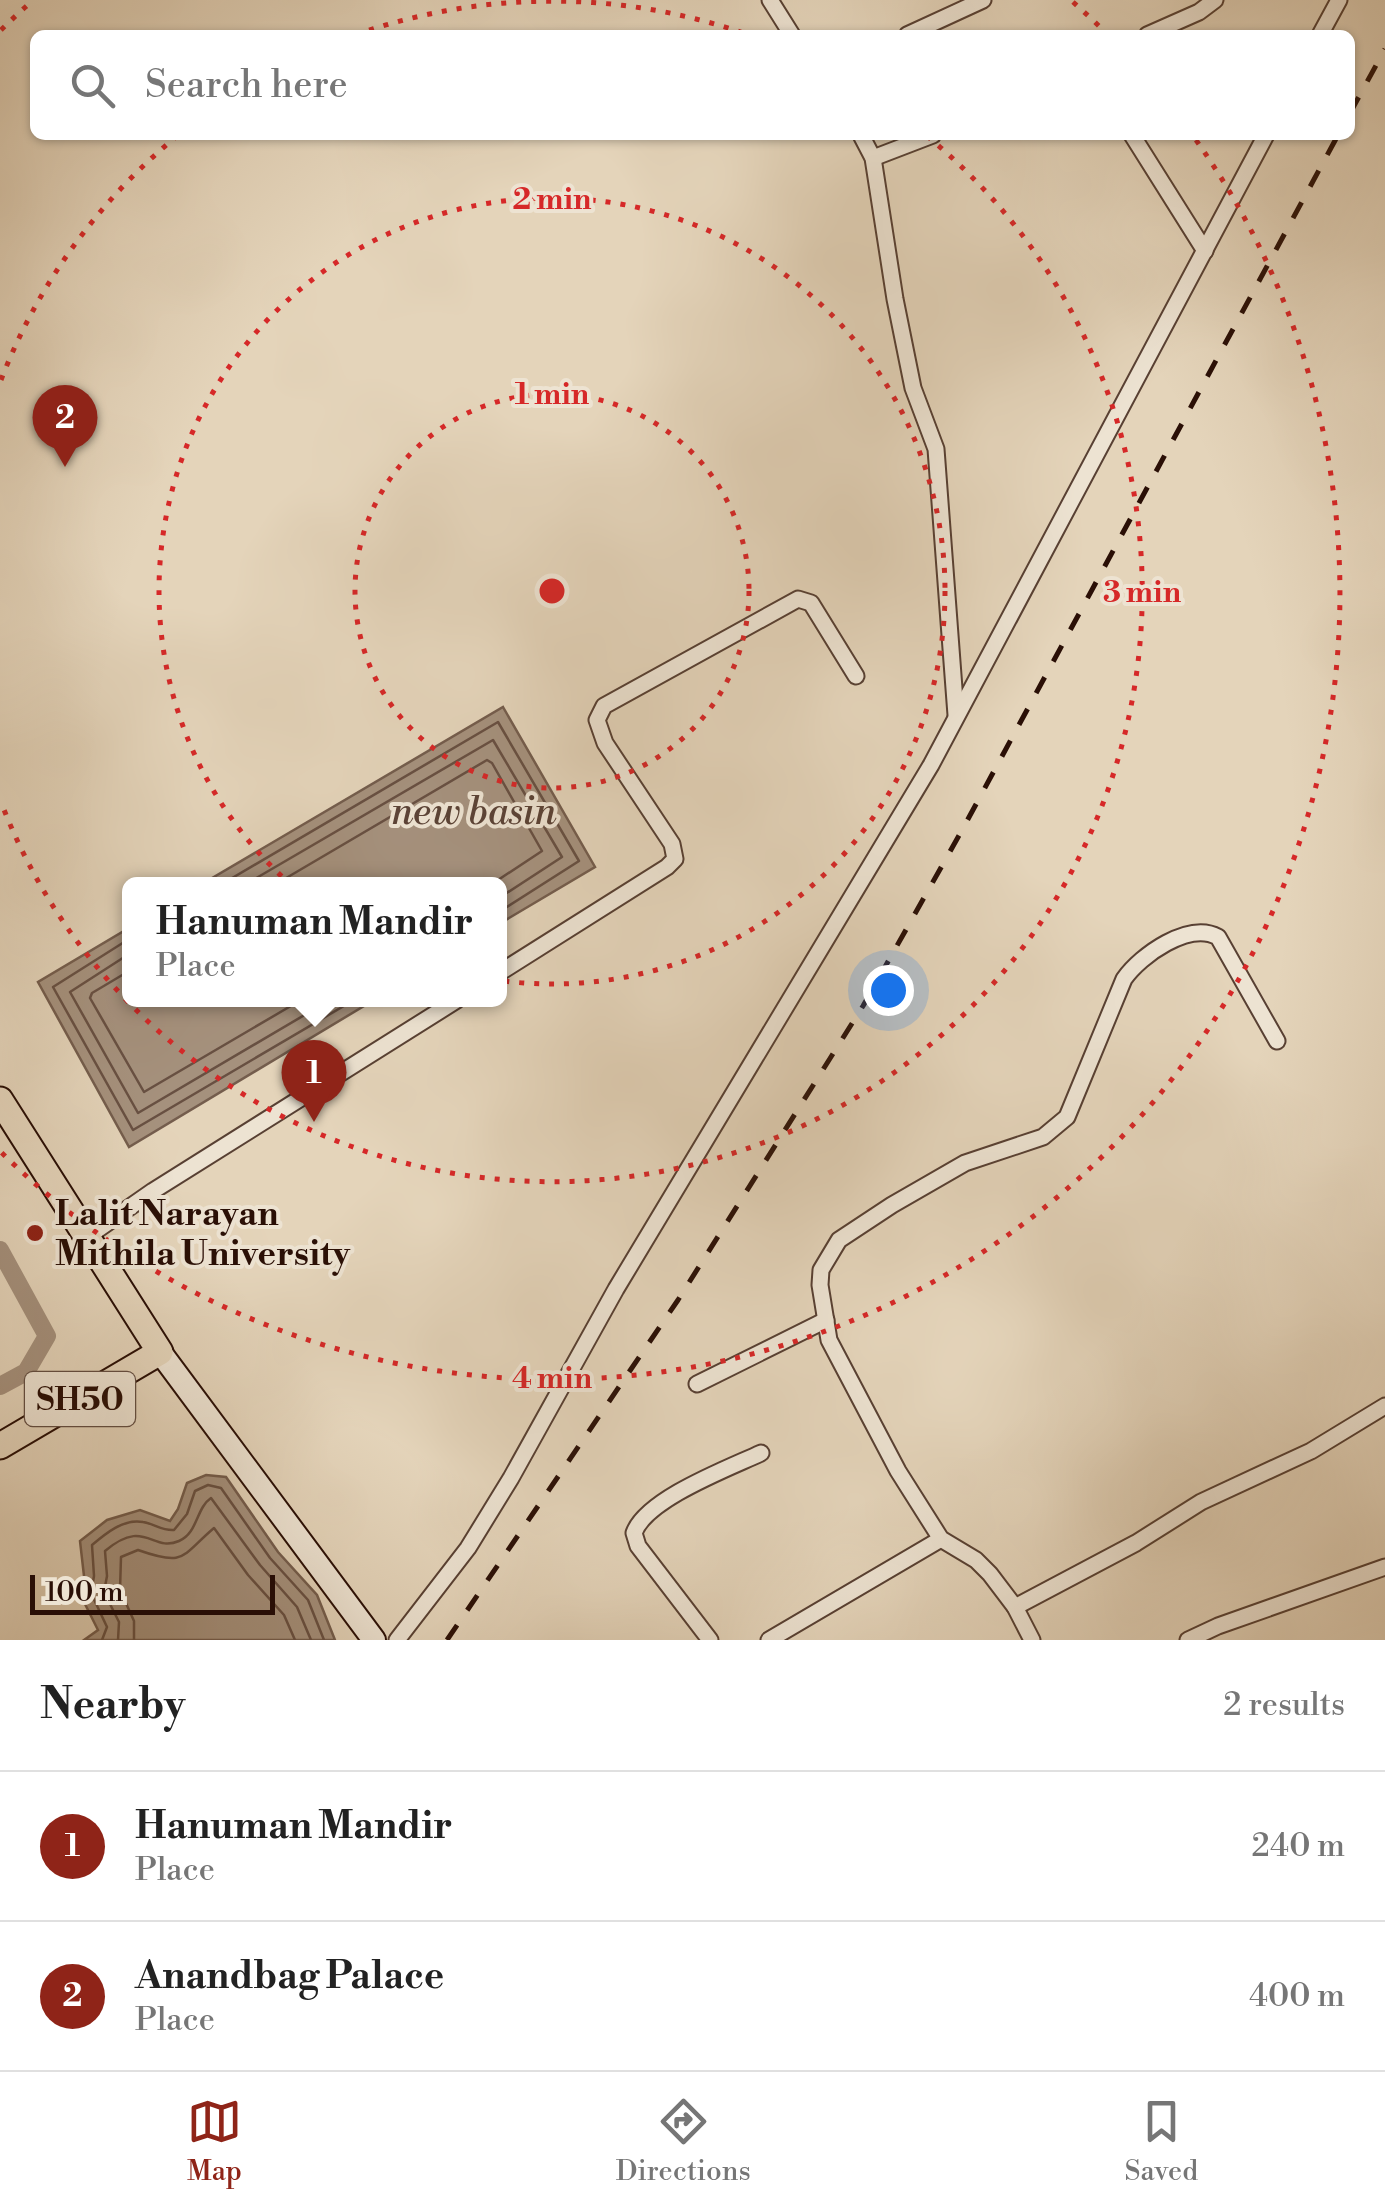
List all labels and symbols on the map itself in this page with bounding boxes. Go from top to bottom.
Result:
text: 2 min [513,181,592,219]
text: 1 min [515,376,590,414]
pin: 2 [32,384,98,467]
centre of rings [534,573,570,609]
text: 3 min [1103,574,1182,612]
water label: new basin [392,789,557,836]
your location [863,965,914,1016]
pin: 1 [282,1040,346,1122]
place label: Lalit Narayan Mithila University [55,1193,350,1276]
marker: Lalit Narayan Mithila University [24,1222,46,1244]
text: 4 min [512,1360,593,1398]
road number: SH50 [25,1372,135,1426]
scale bar [30,1570,275,1614]

